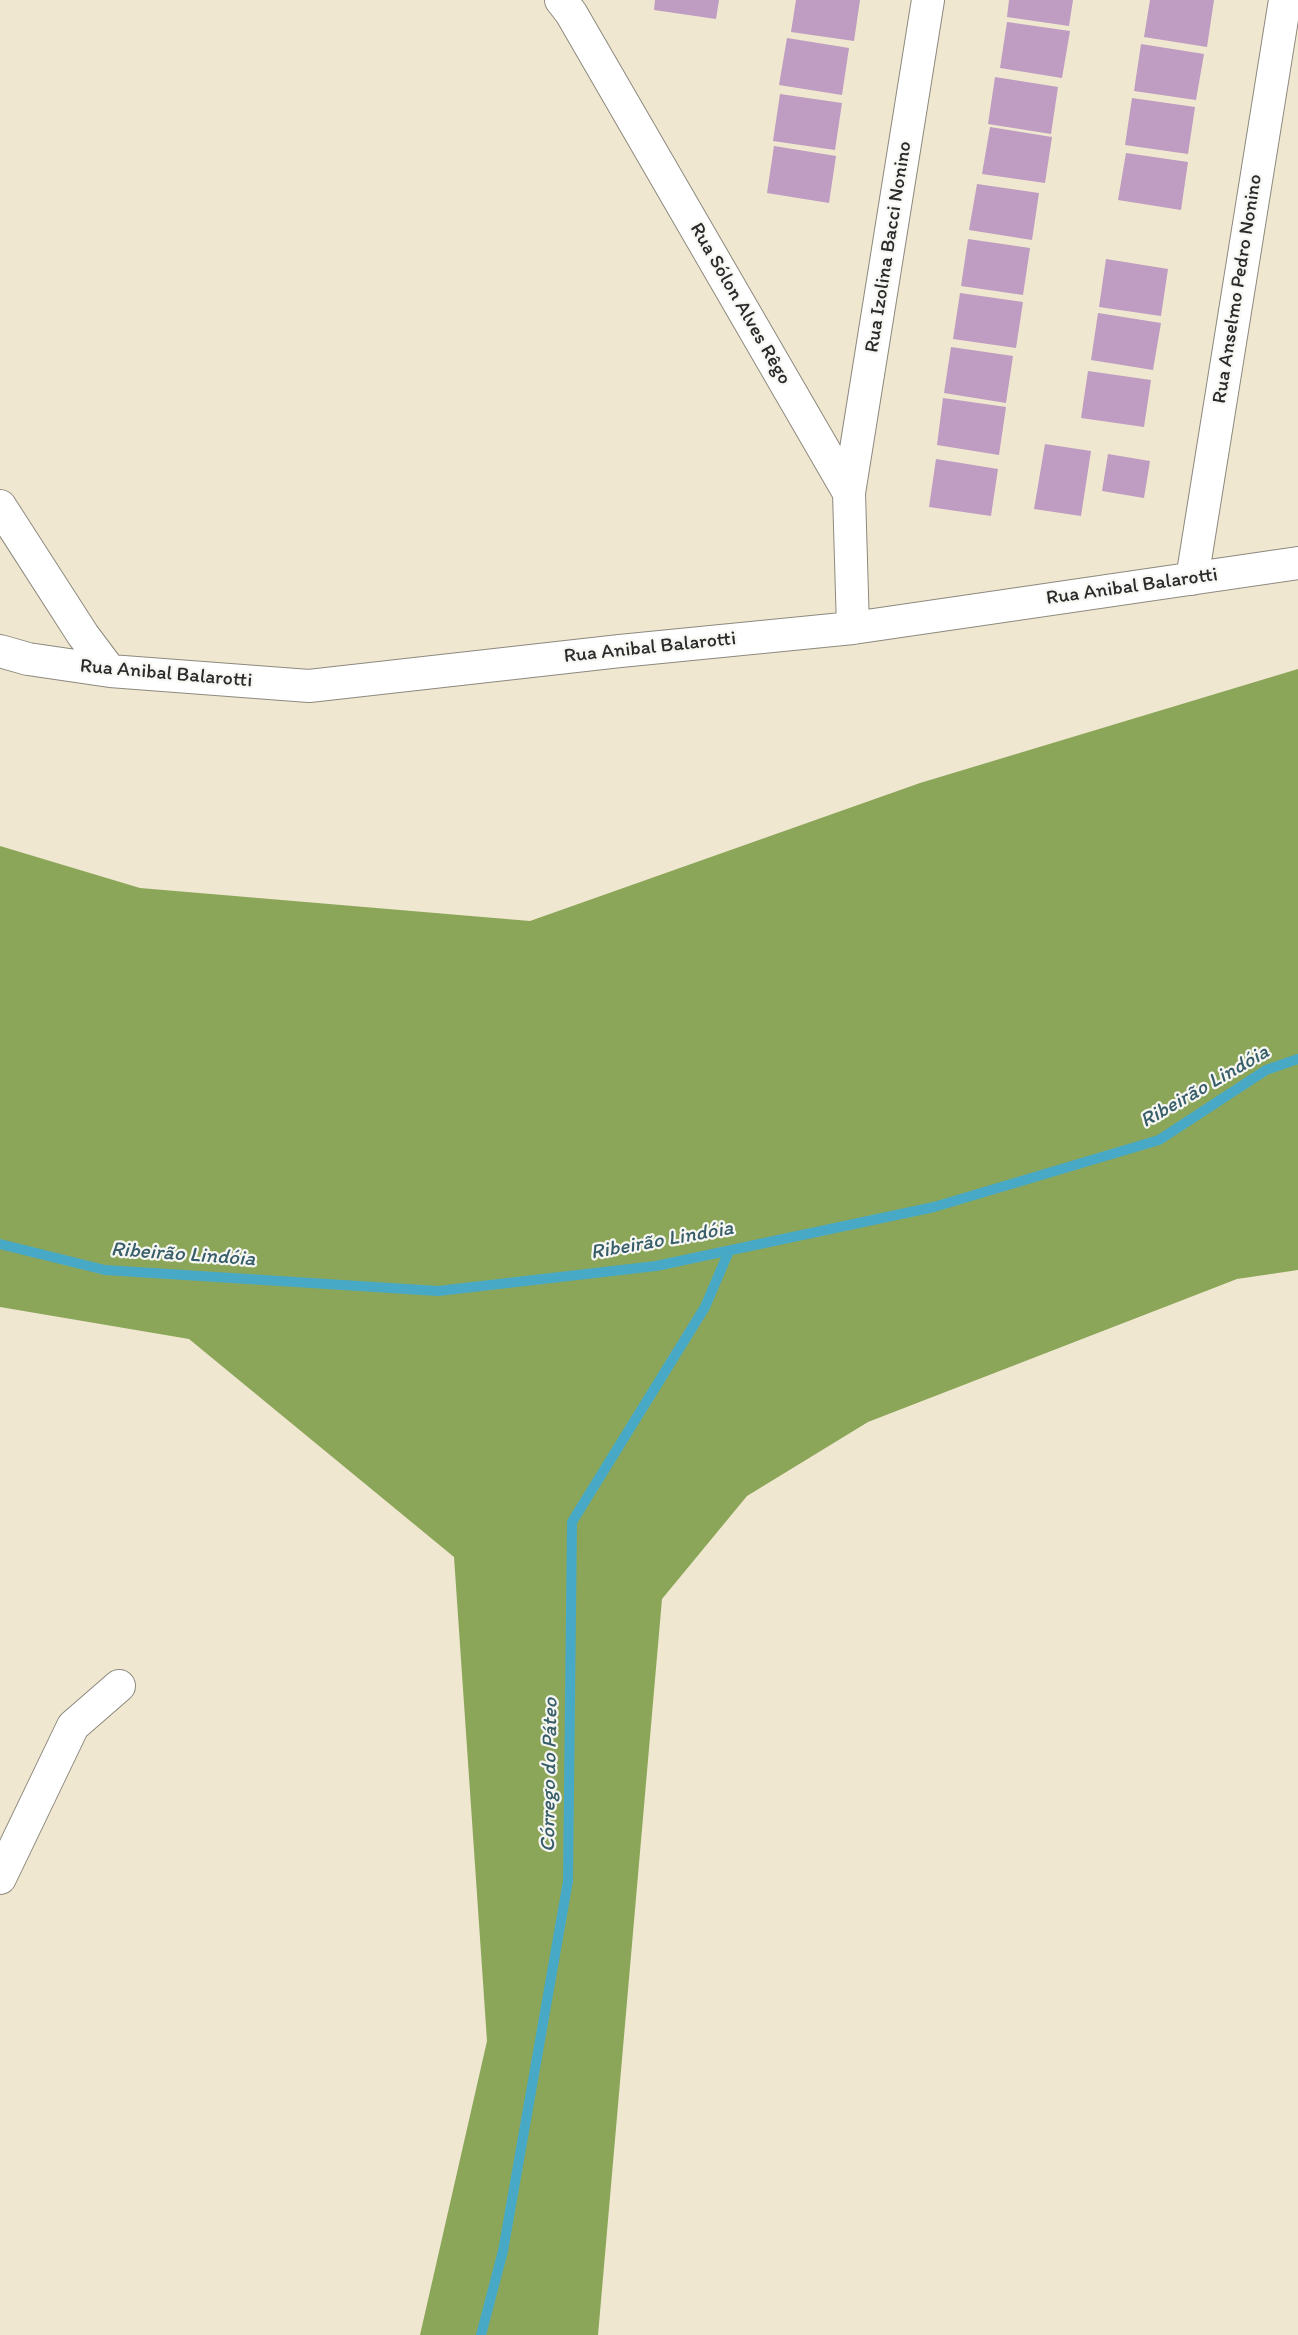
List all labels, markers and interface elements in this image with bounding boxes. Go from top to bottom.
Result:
street label: Rua Izolina Bacci Nonino [860,140,918,354]
street label: Rua Anselmo Pedro Nonino [1208,173,1268,405]
street label: Rua Sólon Alves Rêgo [684,219,796,389]
street label: Rua Anibal Balarotti [1045,563,1219,611]
street label: Rua Anibal Balarotti [563,627,737,669]
street label: Rua Anibal Balarotti [79,655,253,693]
water label: Ribeirão Lindóia [1136,1040,1274,1134]
water label: Ribeirão Lindóia [589,1216,735,1266]
water label: Ribeirão Lindóia [110,1237,256,1273]
water label: Córrego do Páteo [536,1698,564,1852]

